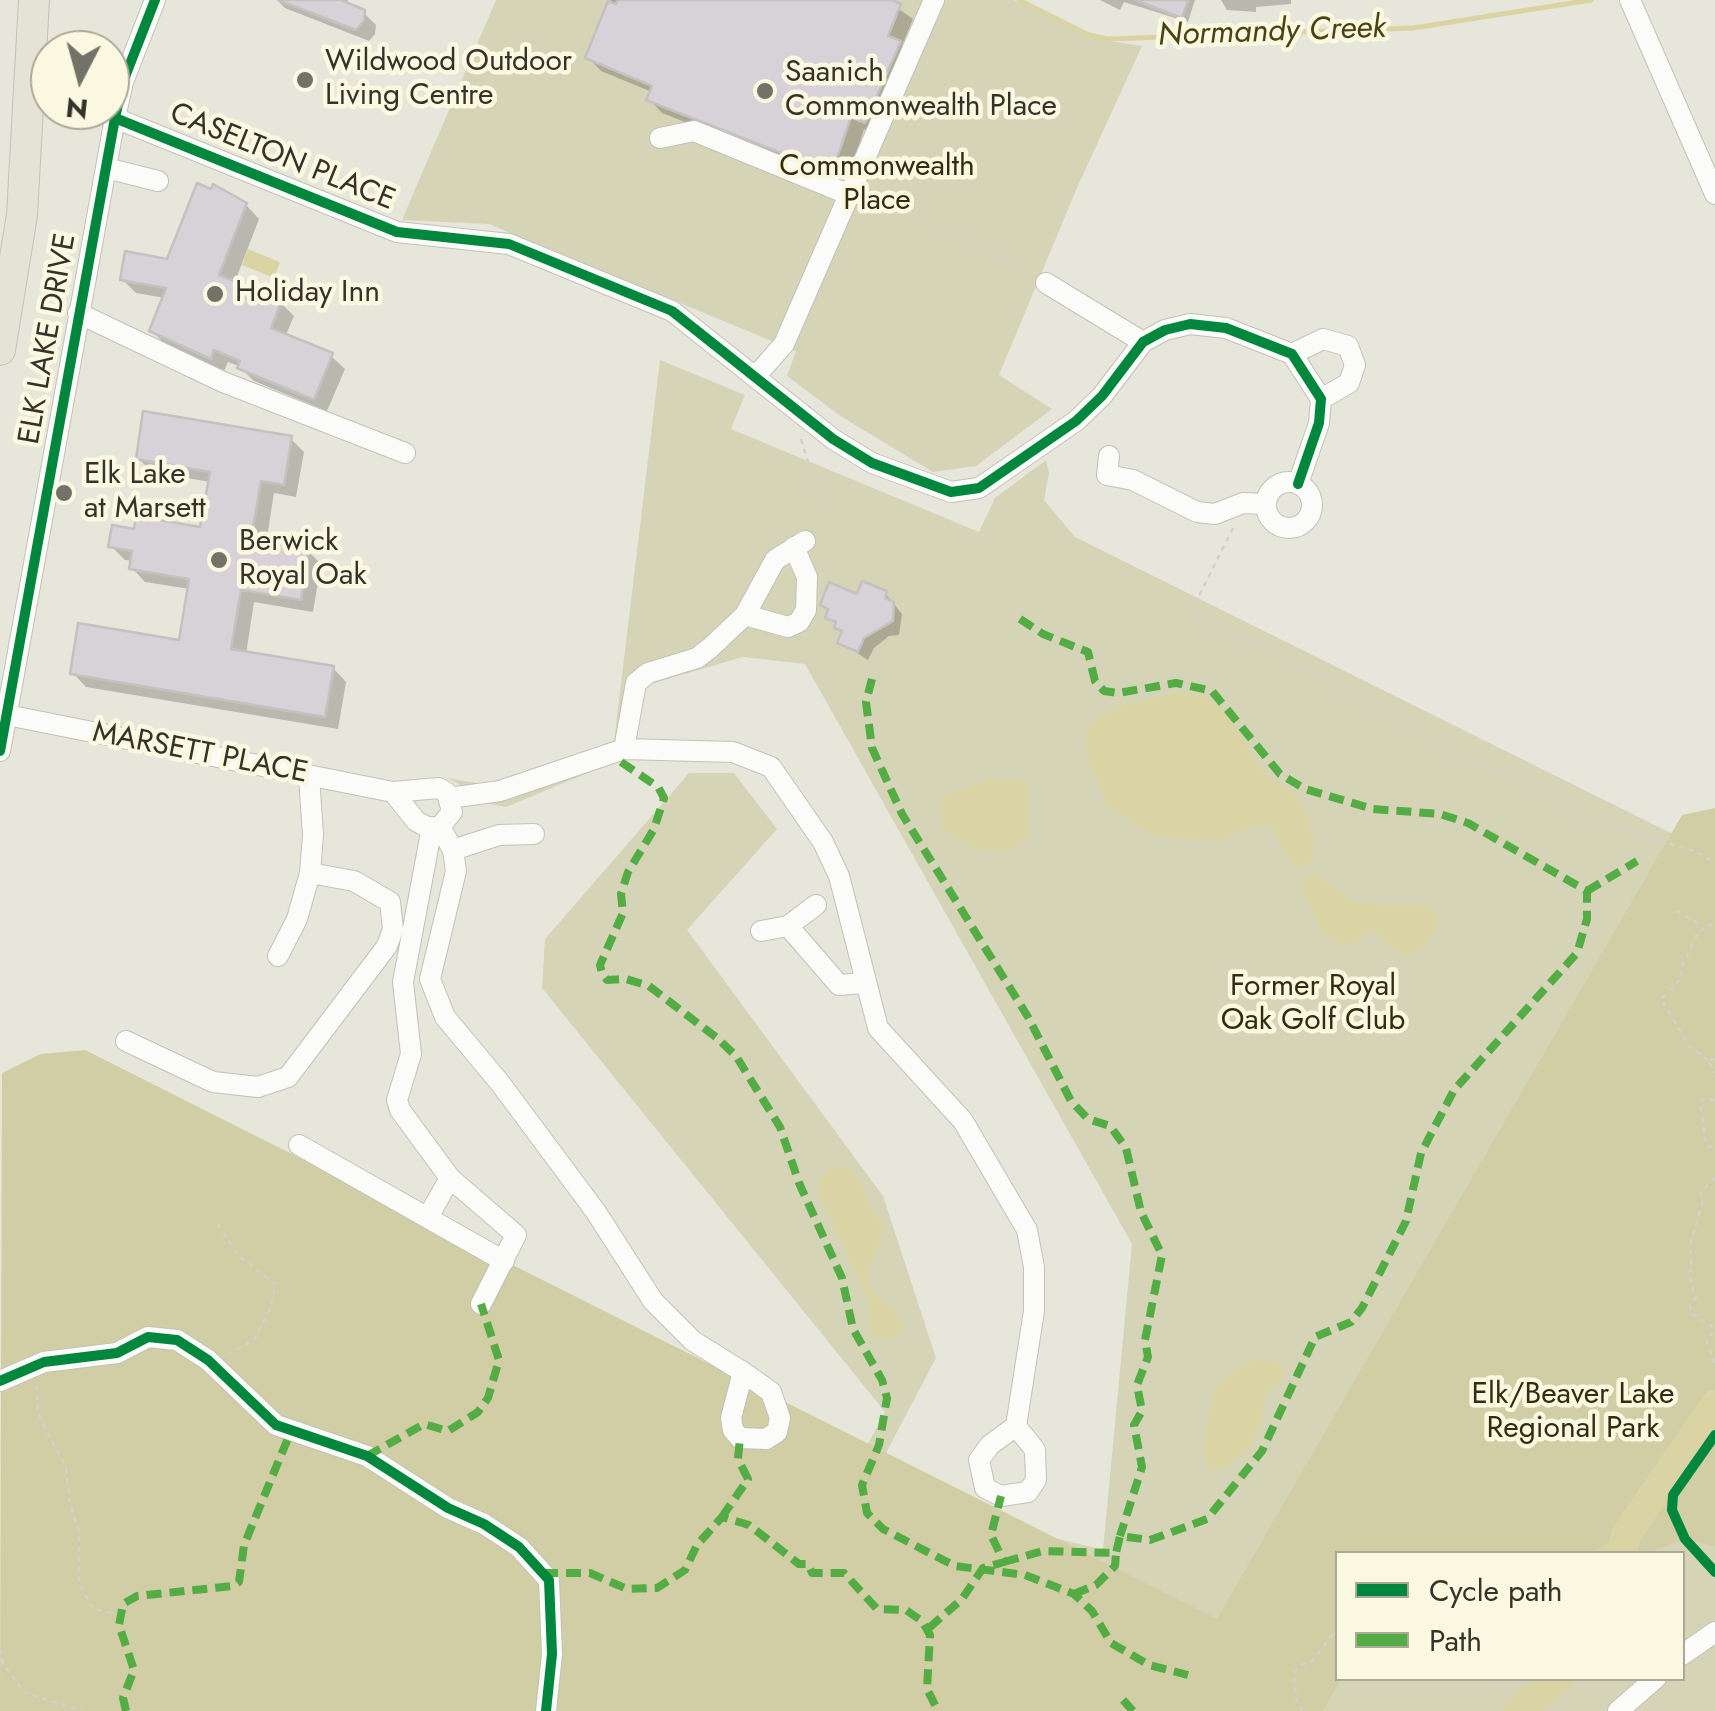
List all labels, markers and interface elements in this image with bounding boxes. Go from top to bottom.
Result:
water label: Normandy Creek [1157,10,1387,56]
north arrow [30,30,130,130]
place label: Wildwood Outdoor Living Centre [325,45,572,116]
place label: Saanich Commonwealth Place [785,56,1057,126]
marker: Wildwood Outdoor Living Centre [294,69,316,91]
marker: Saanich Commonwealth Place [754,80,776,102]
text: N [64,87,90,130]
street label: CASELTON PLACE [164,96,400,220]
park label: Commonwealth Place [779,150,975,220]
street label: ELK LAKE DRIVE [13,231,85,447]
place label: Holiday Inn [235,276,380,312]
marker: Holiday Inn [204,283,226,305]
place label: Elk Lake at Marsett [84,458,206,528]
marker: Elk Lake at Marsett [53,482,75,504]
place label: Berwick Royal Oak [239,525,367,596]
marker: Berwick Royal Oak [208,549,230,571]
street label: MARSETT PLACE [89,715,311,793]
park label: Former Royal Oak Golf Club [1221,970,1405,1040]
park label: Elk/Beaver Lake Regional Park [1471,1378,1675,1448]
legend [1335,1551,1685,1681]
text: Cycle path [1429,1569,1562,1612]
text: Path [1429,1619,1482,1662]

